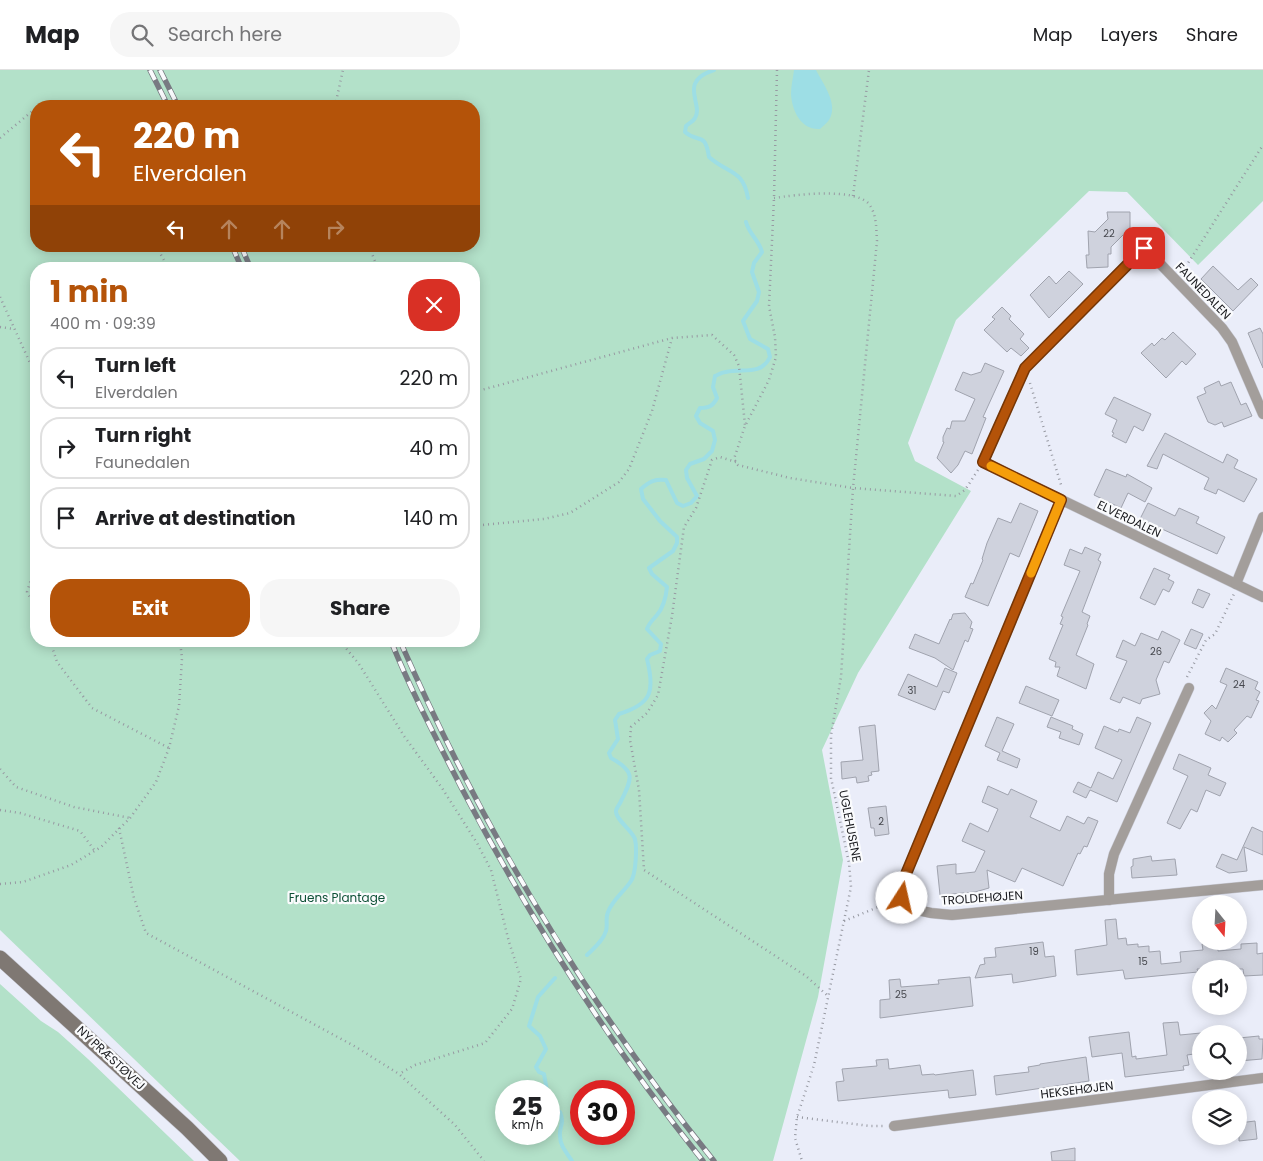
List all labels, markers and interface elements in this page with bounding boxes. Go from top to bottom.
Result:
search box [110,12,460,57]
text: Map [25,18,80,51]
icon: search [128,21,156,49]
text: Search here [168,21,282,48]
text: Map [1033,22,1073,47]
text: Layers [1101,22,1158,47]
text: Share [1186,22,1238,47]
text: 220 m [133,111,240,160]
icon: left [50,120,115,185]
text: Elverdalen [133,158,247,189]
icon: left [162,215,190,243]
icon: ahead [215,215,243,243]
icon: ahead [268,215,296,243]
icon: right [321,215,349,243]
house number: 22 [1103,226,1115,241]
pin [1123,227,1165,269]
icon: arrive [1130,234,1158,262]
street label: FAUNEDALEN [1172,258,1235,323]
text: 1 min [50,270,128,313]
button: close [408,279,460,331]
text: 400 m · 09:39 [50,312,156,335]
text: Turn left [95,352,176,379]
icon: left [52,364,80,392]
text: 220 m [400,365,458,392]
text: Elverdalen [95,381,178,404]
text: Turn right [95,422,191,449]
icon: right [52,434,80,462]
text: 40 m [409,435,458,462]
text: Faunedalen [95,451,190,474]
street label: ELVERDALEN [1094,496,1164,541]
icon: arrive [52,504,80,532]
text: Arrive at destination [95,505,296,532]
text: 140 m [403,505,458,532]
button: Exit [50,579,250,637]
button: Share [260,579,460,637]
house number: 26 [1150,644,1162,659]
house number: 24 [1233,677,1245,692]
house number: 31 [907,683,917,698]
street label: UGLEHUSENE [835,788,866,863]
house number: 2 [878,814,884,829]
position arrow [875,871,927,923]
street label: TROLDEHØJEN [941,886,1023,909]
park label: Fruens Plantage [289,889,385,906]
north arrow [1192,895,1248,950]
map controls [1192,895,1247,1145]
house number: 19 [1029,944,1039,959]
house number: 15 [1138,954,1148,969]
button: sound [1192,960,1247,1015]
house number: 25 [895,987,907,1002]
street label: NY PRÆSTØVEJ [74,1022,149,1094]
button: search [1192,1025,1247,1080]
street label: HEKSEHØJEN [1039,1077,1114,1102]
speed limit sign: 30 [570,1080,635,1145]
text: 25 [512,1089,543,1124]
button: layers [1192,1090,1247,1145]
text: km/h [512,1116,543,1133]

